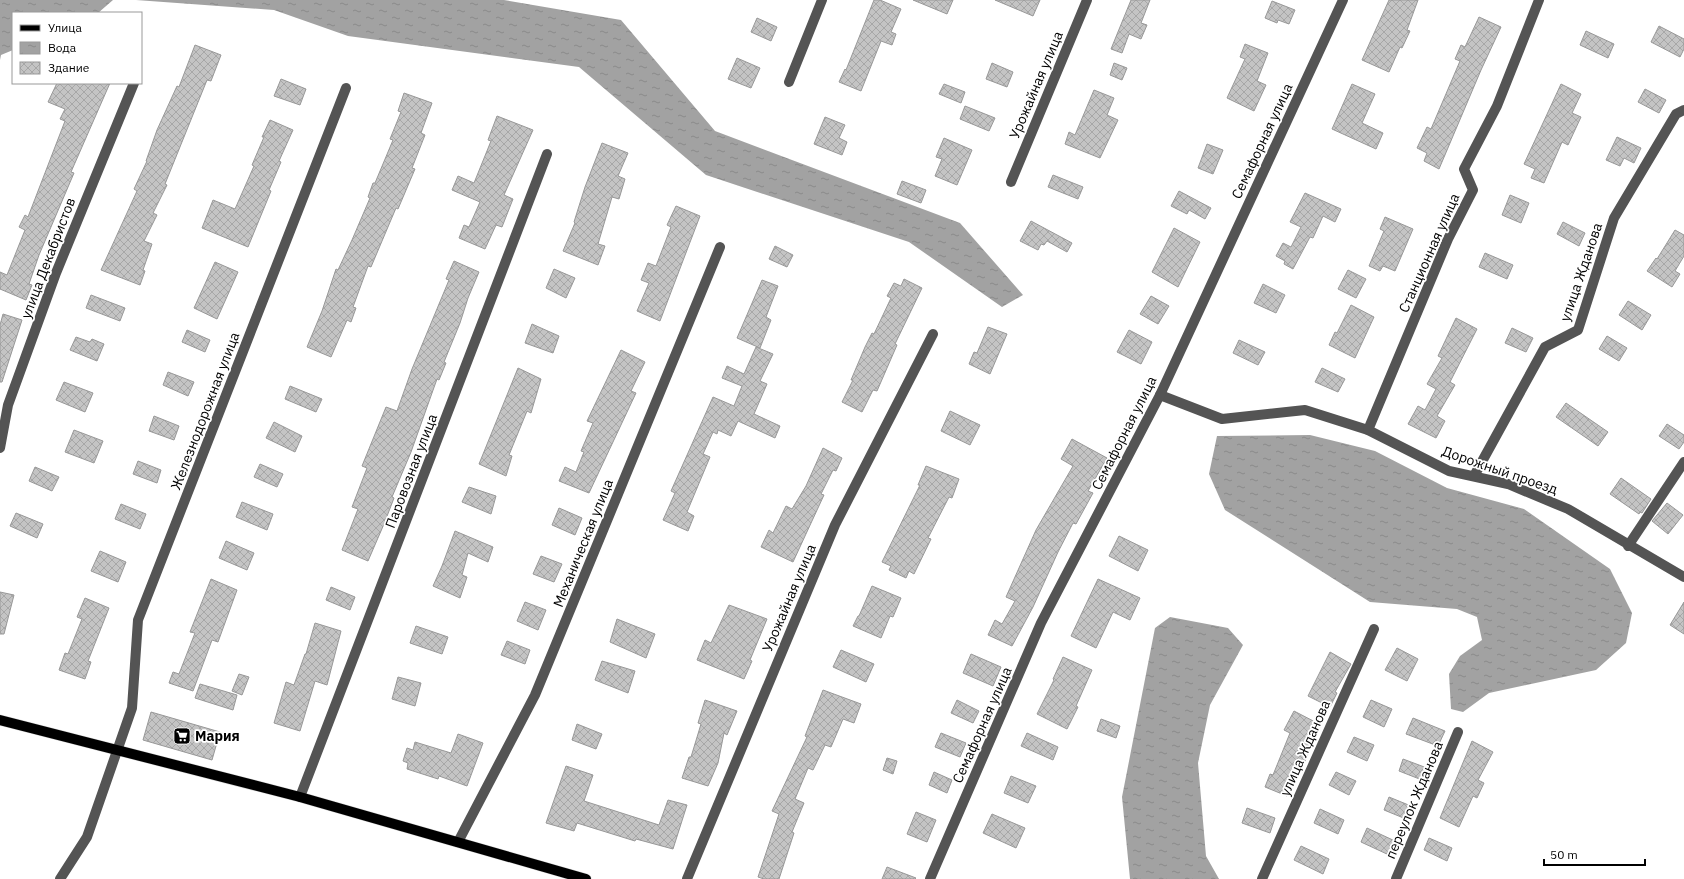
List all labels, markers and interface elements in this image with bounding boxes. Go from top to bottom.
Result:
legend [12,12,142,84]
text: Улица [48,20,82,35]
street label: Урожайная улица [1005,28,1067,142]
text: Вода [48,40,77,55]
text: Здание [48,60,90,75]
street label: Семафорная улица [1227,80,1297,202]
street label: Станционная улица [1395,190,1464,316]
street label: улица Декабристов [17,195,79,321]
street label: улица Жданова [1556,220,1606,324]
street label: Железнодорожная улица [167,329,244,493]
street label: Семафорная улица [1088,373,1161,493]
street label: Паровозная улица [381,411,441,531]
street label: Дорожный проезд [1440,442,1560,498]
street label: Механическая улица [549,476,617,610]
street label: Урожайная улица [758,541,820,655]
street label: Семафорная улица [948,664,1016,786]
street label: улица Жданова [1276,697,1334,799]
supermarket icon: Мария [172,726,192,746]
place label: Мария [195,727,240,745]
street label: переулок Жданова [1381,738,1447,862]
scale bar [1544,841,1645,867]
text: 50 m [1550,847,1578,862]

